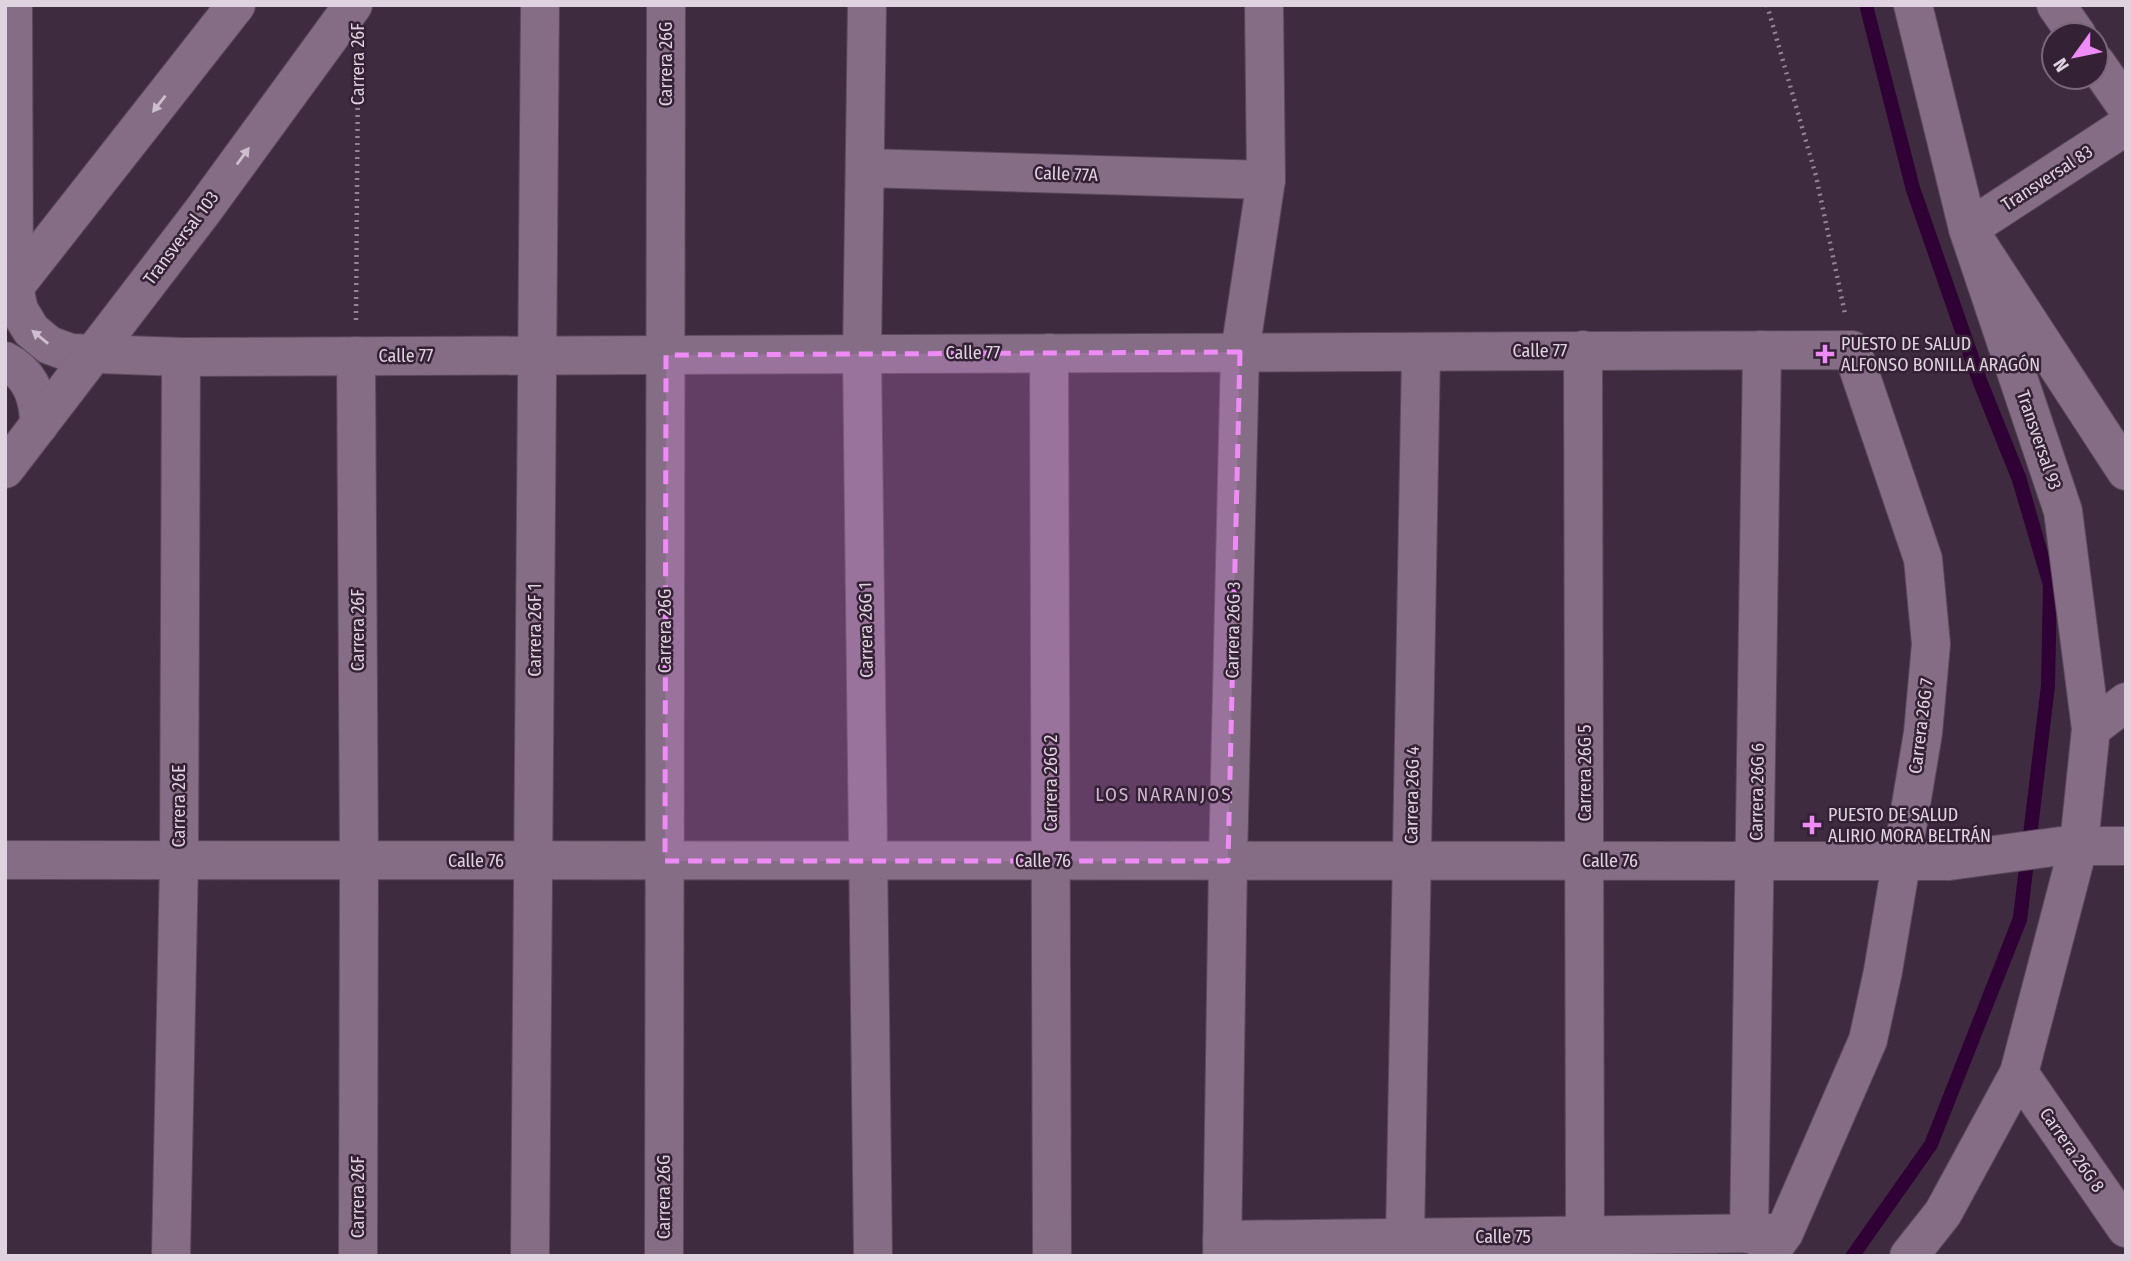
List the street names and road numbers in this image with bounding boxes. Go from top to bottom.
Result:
street label: Carrera 26G [655,22,677,106]
street label: Carrera 26F [347,23,369,105]
street label: Transversal 83 [1997,140,2097,216]
street label: Calle 77A [1034,162,1099,186]
street label: Transversal 103 [139,187,223,289]
street label: Calle 77 [1513,340,1567,362]
street label: Calle 77 [946,342,1000,364]
street label: Calle 77 [379,345,433,367]
street label: Transversal 93 [2012,387,2066,493]
street label: Carrera 26G 3 [1221,581,1245,679]
street label: Carrera 26G 1 [854,582,878,678]
street label: Carrera 26F 1 [524,583,546,677]
street label: Carrera 26F [347,589,369,671]
street label: Carrera 26G [654,589,676,673]
street label: Carrera 26G 7 [1904,677,1938,775]
street label: Carrera 26G 5 [1574,724,1596,822]
street label: Carrera 26G 2 [1040,735,1062,831]
street label: Carrera 26G 6 [1745,743,1769,841]
street label: Carrera 26G 4 [1400,746,1424,844]
street label: Carrera 26E [168,765,190,847]
street label: Calle 76 [448,850,504,872]
street label: Calle 76 [1015,850,1071,872]
street label: Calle 76 [1582,850,1638,872]
street label: Carrera 26G 8 [2035,1104,2109,1196]
street label: Carrera 26G [653,1155,675,1239]
street label: Carrera 26F [347,1156,369,1238]
street label: Calle 75 [1475,1226,1531,1248]

